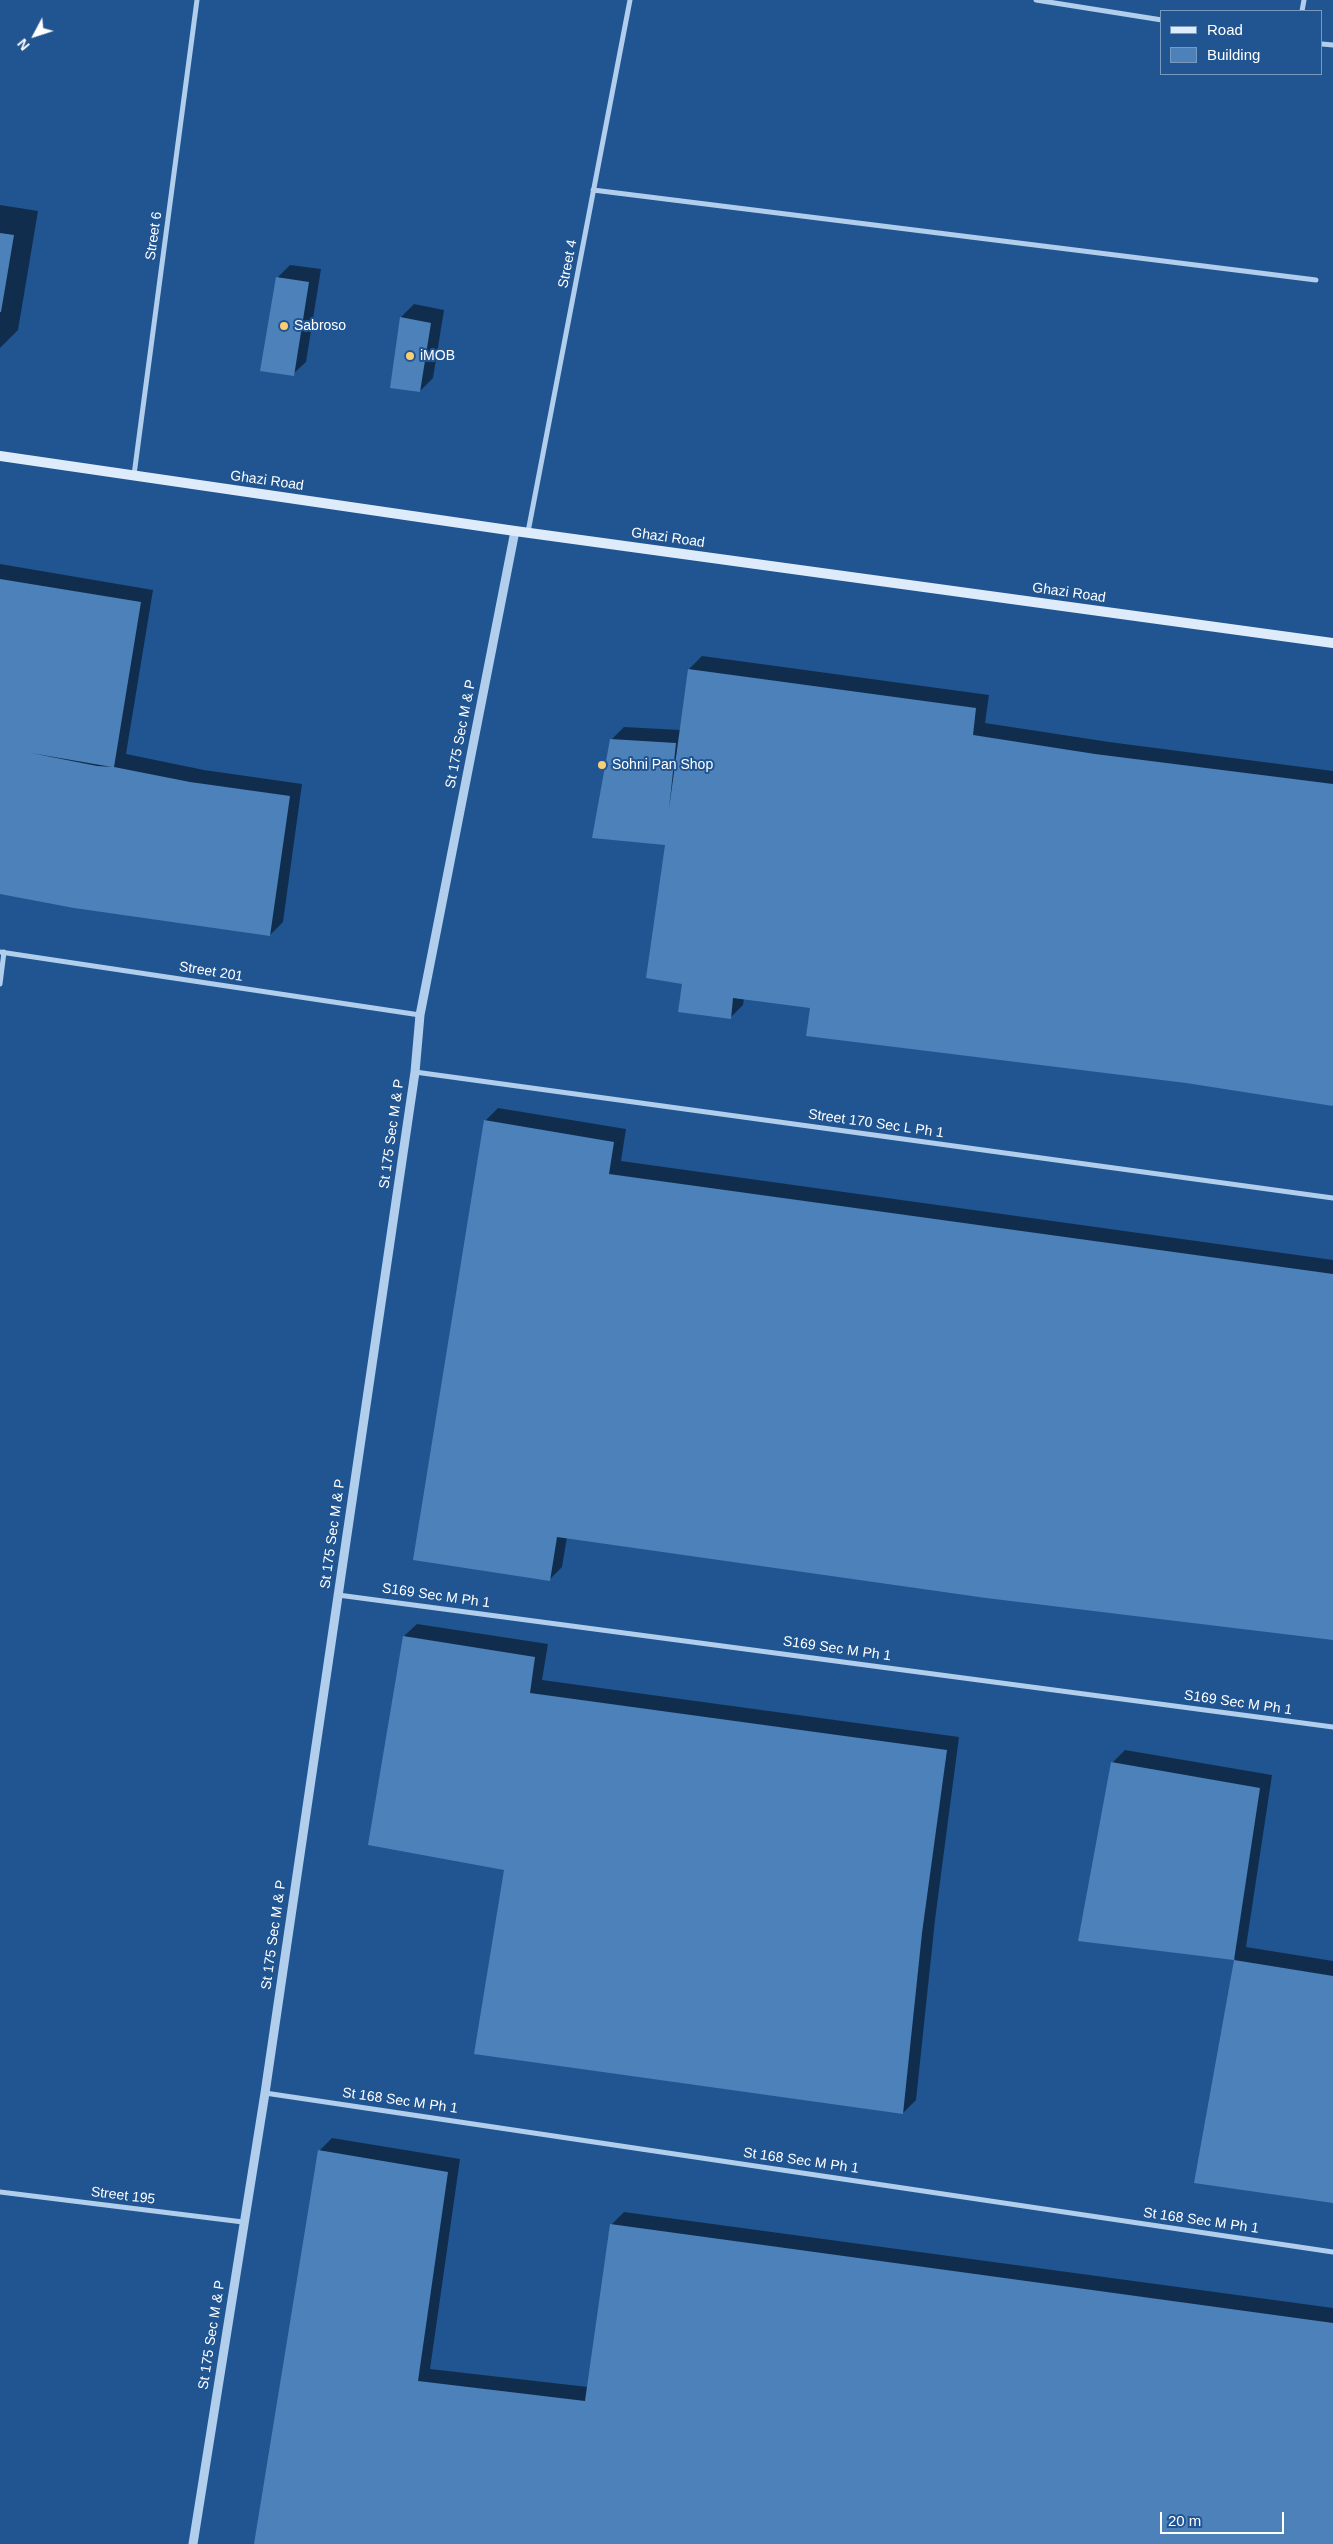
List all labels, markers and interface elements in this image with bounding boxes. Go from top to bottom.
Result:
north arrow [10,10,60,60]
legend [1160,10,1323,75]
text: Road [1207,21,1243,38]
text: N [14,36,33,54]
text: Building [1207,46,1260,63]
street label: Street 6 [142,211,166,261]
street label: Street 4 [555,238,581,290]
place label: Sabroso [294,318,346,334]
marker: Sabroso [278,320,290,332]
place label: iMOB [420,348,455,364]
marker: iMOB [404,350,416,362]
street label: Ghazi Road [229,468,305,494]
street label: Ghazi Road [630,525,706,551]
street label: Ghazi Road [1031,580,1107,606]
street label: St 175 Sec M & P [442,678,480,790]
place label: Sohni Pan Shop [612,757,713,773]
marker: Sohni Pan Shop [596,759,608,771]
street label: Street 201 [178,959,244,985]
street label: St 175 Sec M & P [376,1078,408,1190]
street label: Street 170 Sec L Ph 1 [807,1106,945,1142]
street label: St 175 Sec M & P [317,1478,349,1590]
street label: S169 Sec M Ph 1 [381,1580,491,1612]
street label: S169 Sec M Ph 1 [782,1633,892,1665]
street label: S169 Sec M Ph 1 [1183,1687,1293,1719]
street label: St 175 Sec M & P [258,1879,290,1991]
street label: St 168 Sec M Ph 1 [341,2085,459,2117]
street label: St 168 Sec M Ph 1 [742,2145,860,2177]
street label: Street 195 [90,2184,156,2208]
street label: St 168 Sec M Ph 1 [1142,2205,1260,2237]
street label: St 175 Sec M & P [195,2279,229,2391]
scale bar [1163,2502,1287,2534]
text: 20 m [1168,2512,1201,2529]

